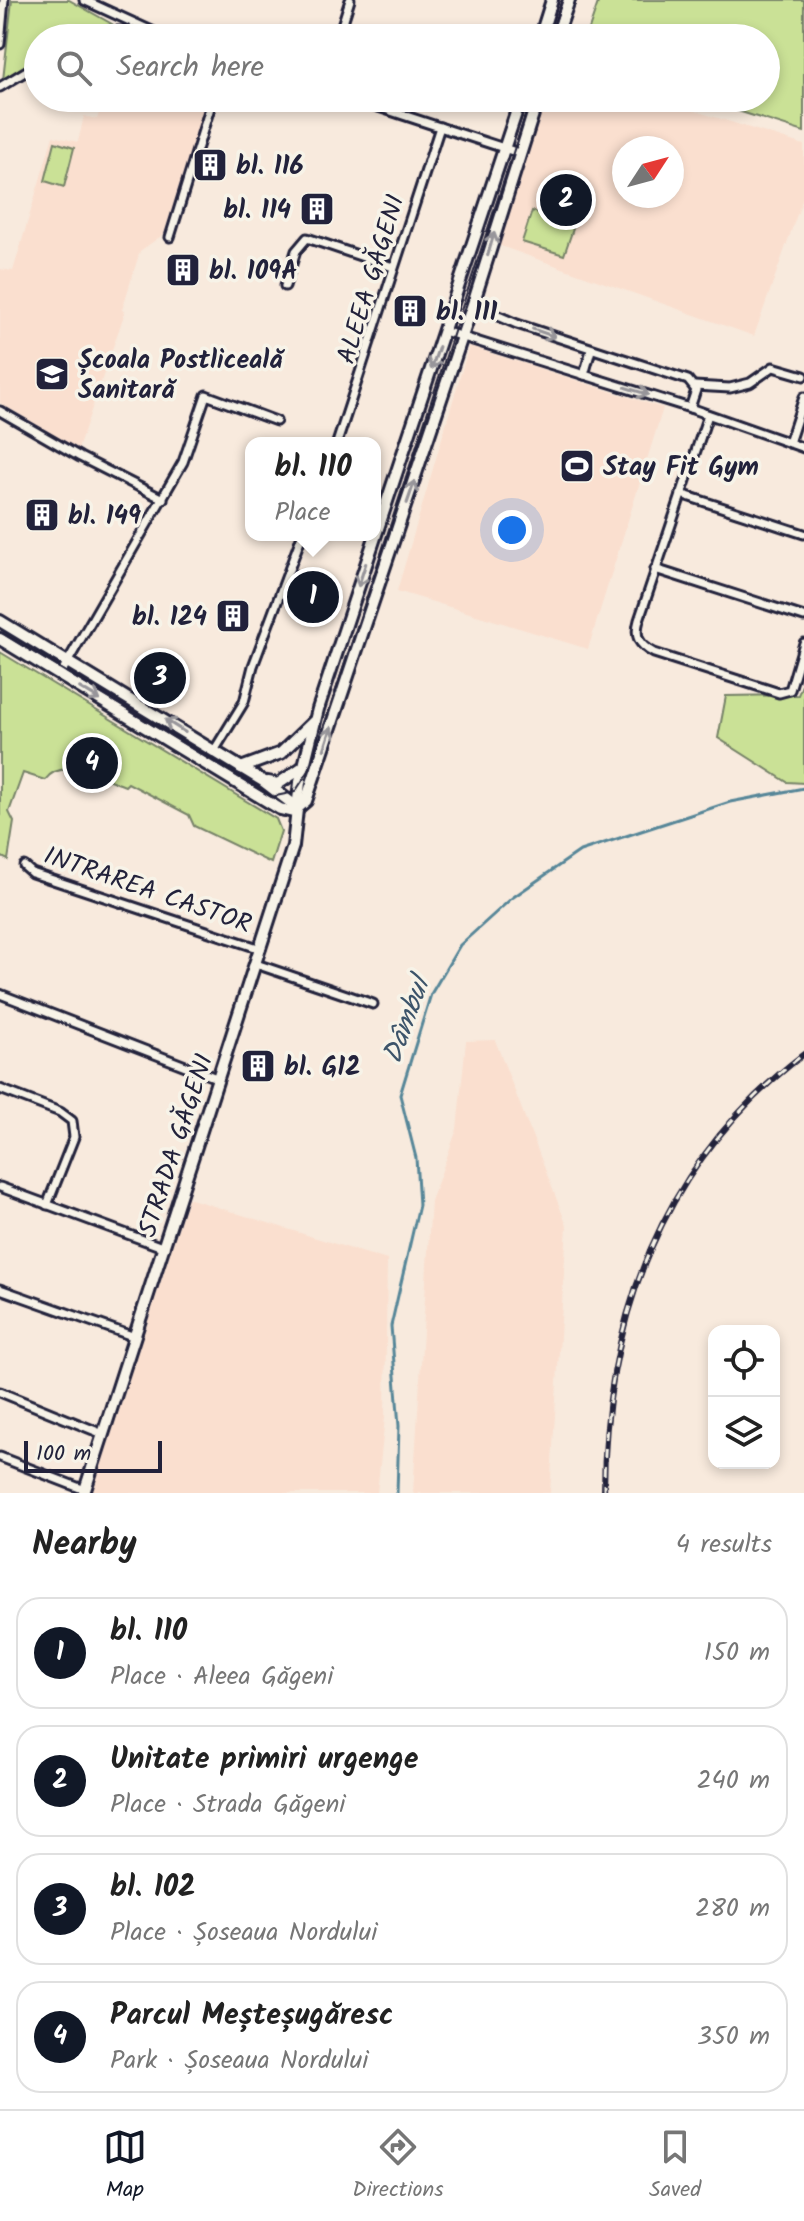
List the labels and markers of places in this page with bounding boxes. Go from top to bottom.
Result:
building icon: bl. 116 [191,146,229,184]
place label: bl. 116 [236,146,304,188]
pin: 2 [540,170,592,230]
place label: bl. 114 [223,190,291,232]
building icon: bl. 114 [298,190,336,228]
building icon: bl. 109A [164,251,202,289]
place label: bl. 109A [209,251,298,293]
building icon: bl. 111 [391,292,429,330]
place label: bl. 111 [436,292,498,334]
place label: Școala Postliceală Sanitară [78,340,285,412]
school or university icon: Școala Postliceală Sanitară [33,355,71,393]
sports icon: Stay Fit Gym [558,447,596,485]
place label: Stay Fit Gym [603,447,759,489]
building icon: bl. 149 [23,496,61,534]
place label: bl. 149 [68,496,141,538]
pin: 1 [287,567,339,627]
place label: bl. 124 [132,597,207,639]
building icon: bl. 124 [214,597,252,635]
pin: 3 [134,648,186,708]
pin: 4 [66,733,118,793]
building icon: bl. G12 [239,1047,277,1085]
place label: bl. G12 [284,1047,360,1089]

